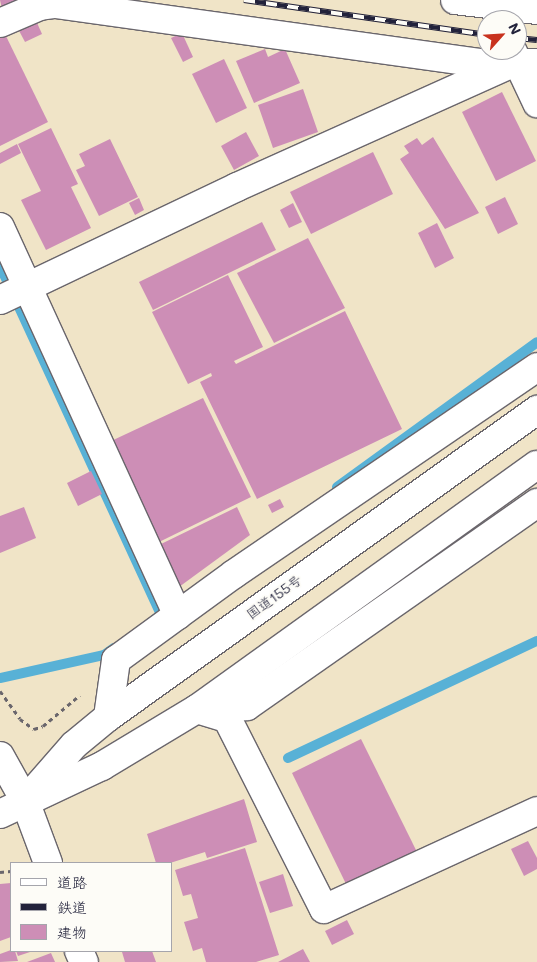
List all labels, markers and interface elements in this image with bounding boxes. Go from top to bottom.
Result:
north arrow [477,10,527,60]
text: N [504,20,526,38]
street label: 国道155号 [243,571,305,623]
legend [10,862,172,952]
text: 道路 [57,872,87,892]
text: 鉄道 [57,897,87,917]
text: 建物 [57,922,87,942]

